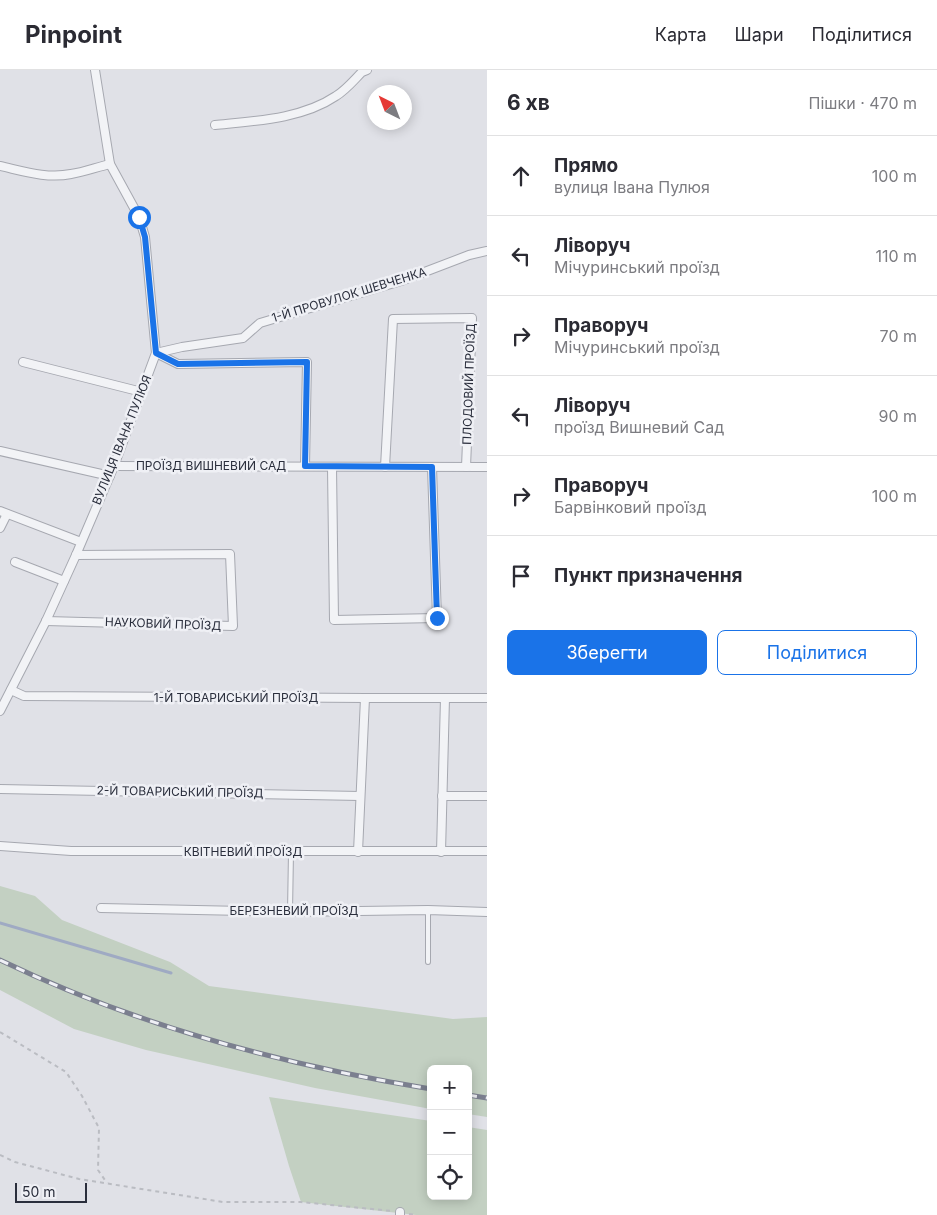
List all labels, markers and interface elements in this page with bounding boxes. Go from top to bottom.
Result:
text: Pinpoint [25,20,122,49]
text: Карта [655,24,707,45]
text: Шари [735,24,784,45]
text: Поділитися [812,24,912,45]
north arrow [367,85,412,130]
text: 6 хв [507,90,550,115]
text: Пішки · 470 m [809,93,917,113]
text: Прямо [554,154,618,177]
icon: ahead [507,162,535,190]
text: 100 m [872,166,917,186]
text: вулиця Івана Пулюя [554,177,710,197]
route start [128,206,151,229]
text: Ліворуч [554,234,630,257]
icon: left [507,242,535,270]
text: 110 m [875,246,917,266]
text: Мічуринський проїзд [554,257,720,277]
street label: 1-Й ПРОВУЛОК ШЕВЧЕНКА [270,264,428,325]
text: Праворуч [554,314,648,337]
icon: right [507,322,535,350]
street label: ПЛОДОВИЙ ПРОЇЗД [459,323,478,445]
text: 70 m [880,326,917,346]
text: Мічуринський проїзд [554,337,720,357]
street label: ВУЛИЦЯ ІВАНА ПУЛЮЯ [89,373,154,507]
text: Ліворуч [554,394,630,417]
icon: left [507,402,535,430]
text: 90 m [878,406,917,426]
text: проїзд Вишневий Сад [554,417,724,437]
street label: ПРОЇЗД ВИШНЕВИЙ САД [136,458,286,473]
text: Праворуч [554,474,648,497]
icon: right [507,482,535,510]
text: 100 m [872,486,917,506]
text: Барвінковий проїзд [554,497,706,517]
icon: arrive [507,562,535,590]
text: Пункт призначення [554,564,742,587]
route end [426,607,449,630]
street label: НАУКОВИЙ ПРОЇЗД [105,614,222,633]
button: Зберегти [507,630,707,675]
button: Поділитися [717,630,917,675]
street label: 1-Й ТОВАРИСЬКИЙ ПРОЇЗД [154,690,318,705]
street label: 2-Й ТОВАРИСЬКИЙ ПРОЇЗД [96,783,264,800]
street label: КВІТНЕВИЙ ПРОЇЗД [184,844,302,859]
street label: БЕРЕЗНЕВИЙ ПРОЇЗД [230,903,359,918]
map controls [427,1065,472,1200]
button: + [427,1065,472,1110]
button: − [427,1110,472,1155]
button: locate [427,1155,472,1200]
scale bar [15,1180,88,1203]
text: 50 m [22,1183,56,1200]

